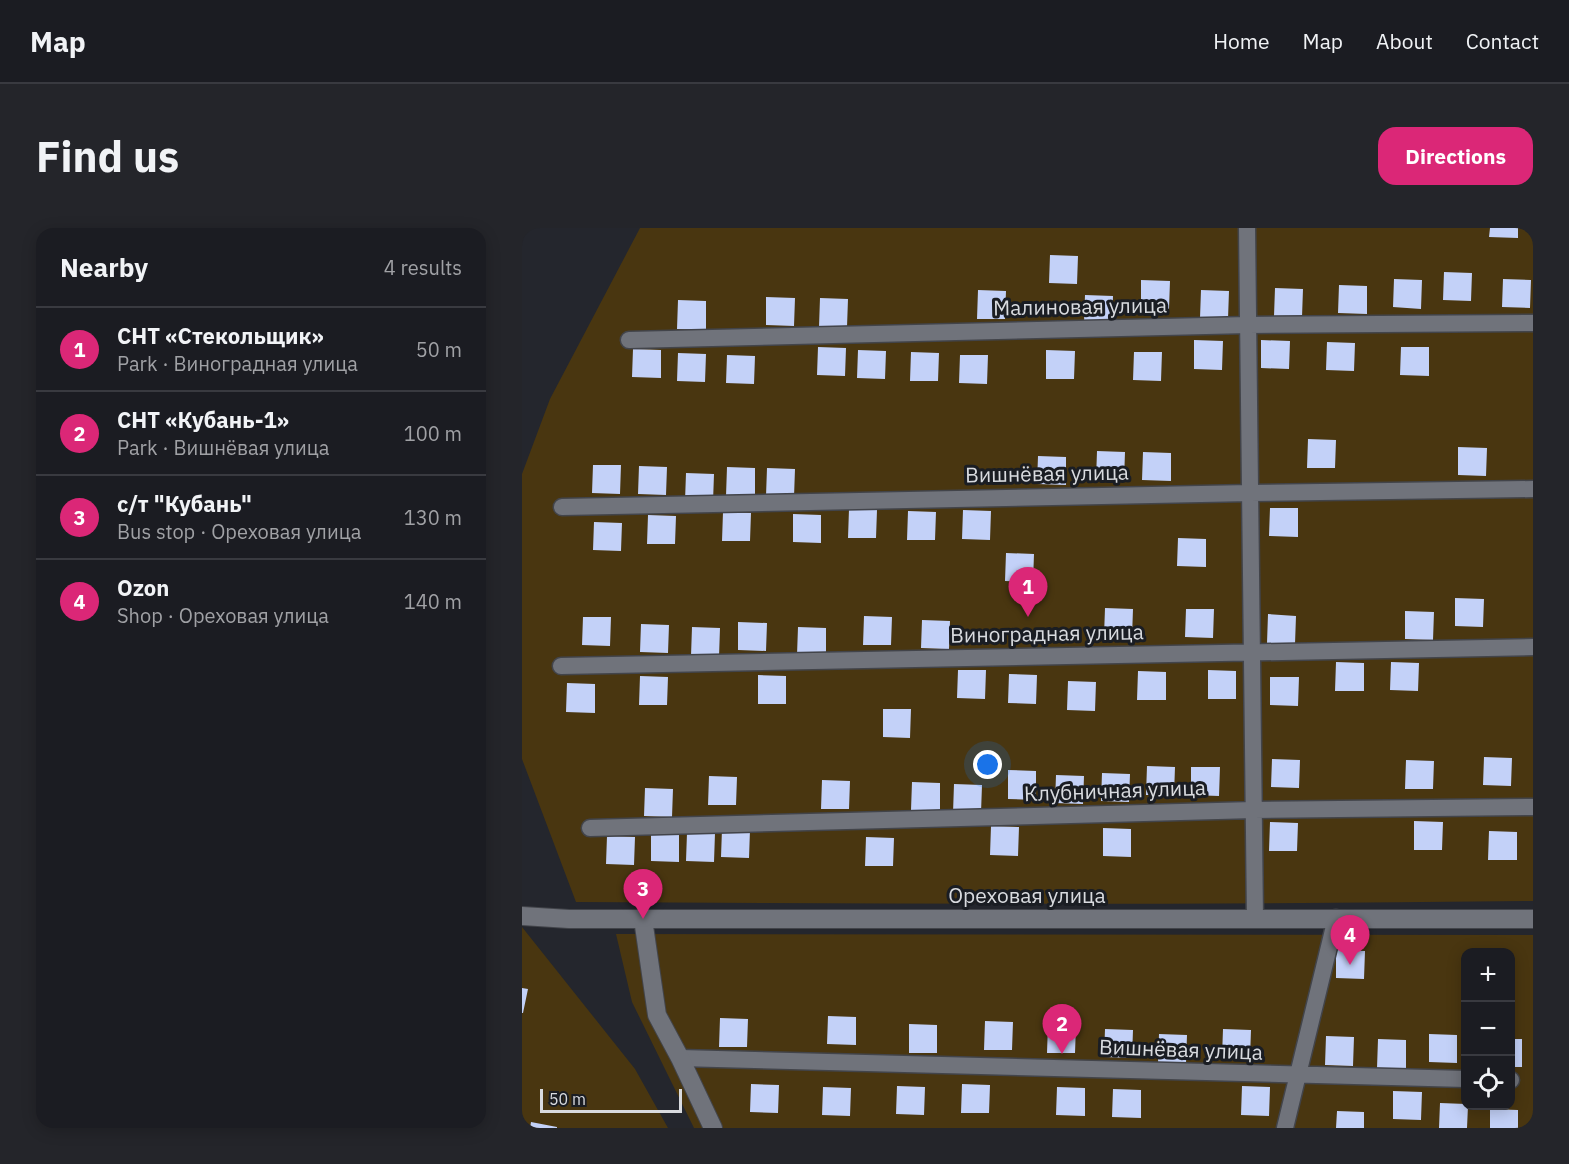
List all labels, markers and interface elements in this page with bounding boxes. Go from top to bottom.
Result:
text: Map [30,23,86,60]
text: Home [1213,27,1270,55]
text: Map [1303,27,1343,55]
text: About [1376,27,1433,55]
text: Contact [1466,27,1539,55]
button: Directions [1378,127,1533,185]
text: Find us [36,129,179,184]
text: Nearby [60,250,148,284]
text: 4 results [384,254,462,281]
street label: Малиновая улица [993,290,1167,322]
text: СНТ «Стекольщик» [117,321,324,350]
text: 1 [74,336,86,363]
text: 50 m [416,336,462,363]
text: Park · Виноградная улица [117,350,358,377]
text: СНТ «Кубань-1» [117,405,289,434]
text: 2 [74,420,86,447]
text: 100 m [404,420,462,447]
text: Park · Вишнёвая улица [117,434,330,461]
street label: Вишнёвая улица [965,458,1129,488]
text: с/т "Кубань" [117,489,252,518]
text: 3 [74,504,86,531]
text: 130 m [404,504,462,531]
text: Bus stop · Ореховая улица [117,518,361,545]
pin: 1 [1008,568,1048,617]
text: Ozon [117,573,169,602]
text: 4 [74,588,86,615]
text: 140 m [404,588,462,615]
text: Shop · Ореховая улица [117,602,329,629]
street label: Виноградная улица [950,617,1144,649]
your location [973,750,1002,779]
street label: Клубничная улица [1023,773,1206,807]
pin: 3 [624,870,662,919]
street label: Ореховая улица [948,881,1106,909]
pin: 4 [1330,916,1370,965]
map controls [1461,948,1515,1110]
button: + [1461,948,1515,1002]
button: − [1461,1002,1515,1056]
pin: 2 [1042,1004,1082,1054]
street label: Вишнёвая улица [1099,1032,1263,1066]
button: locate [1461,1056,1515,1110]
scale bar [540,1086,682,1114]
text: 50 m [549,1089,586,1109]

